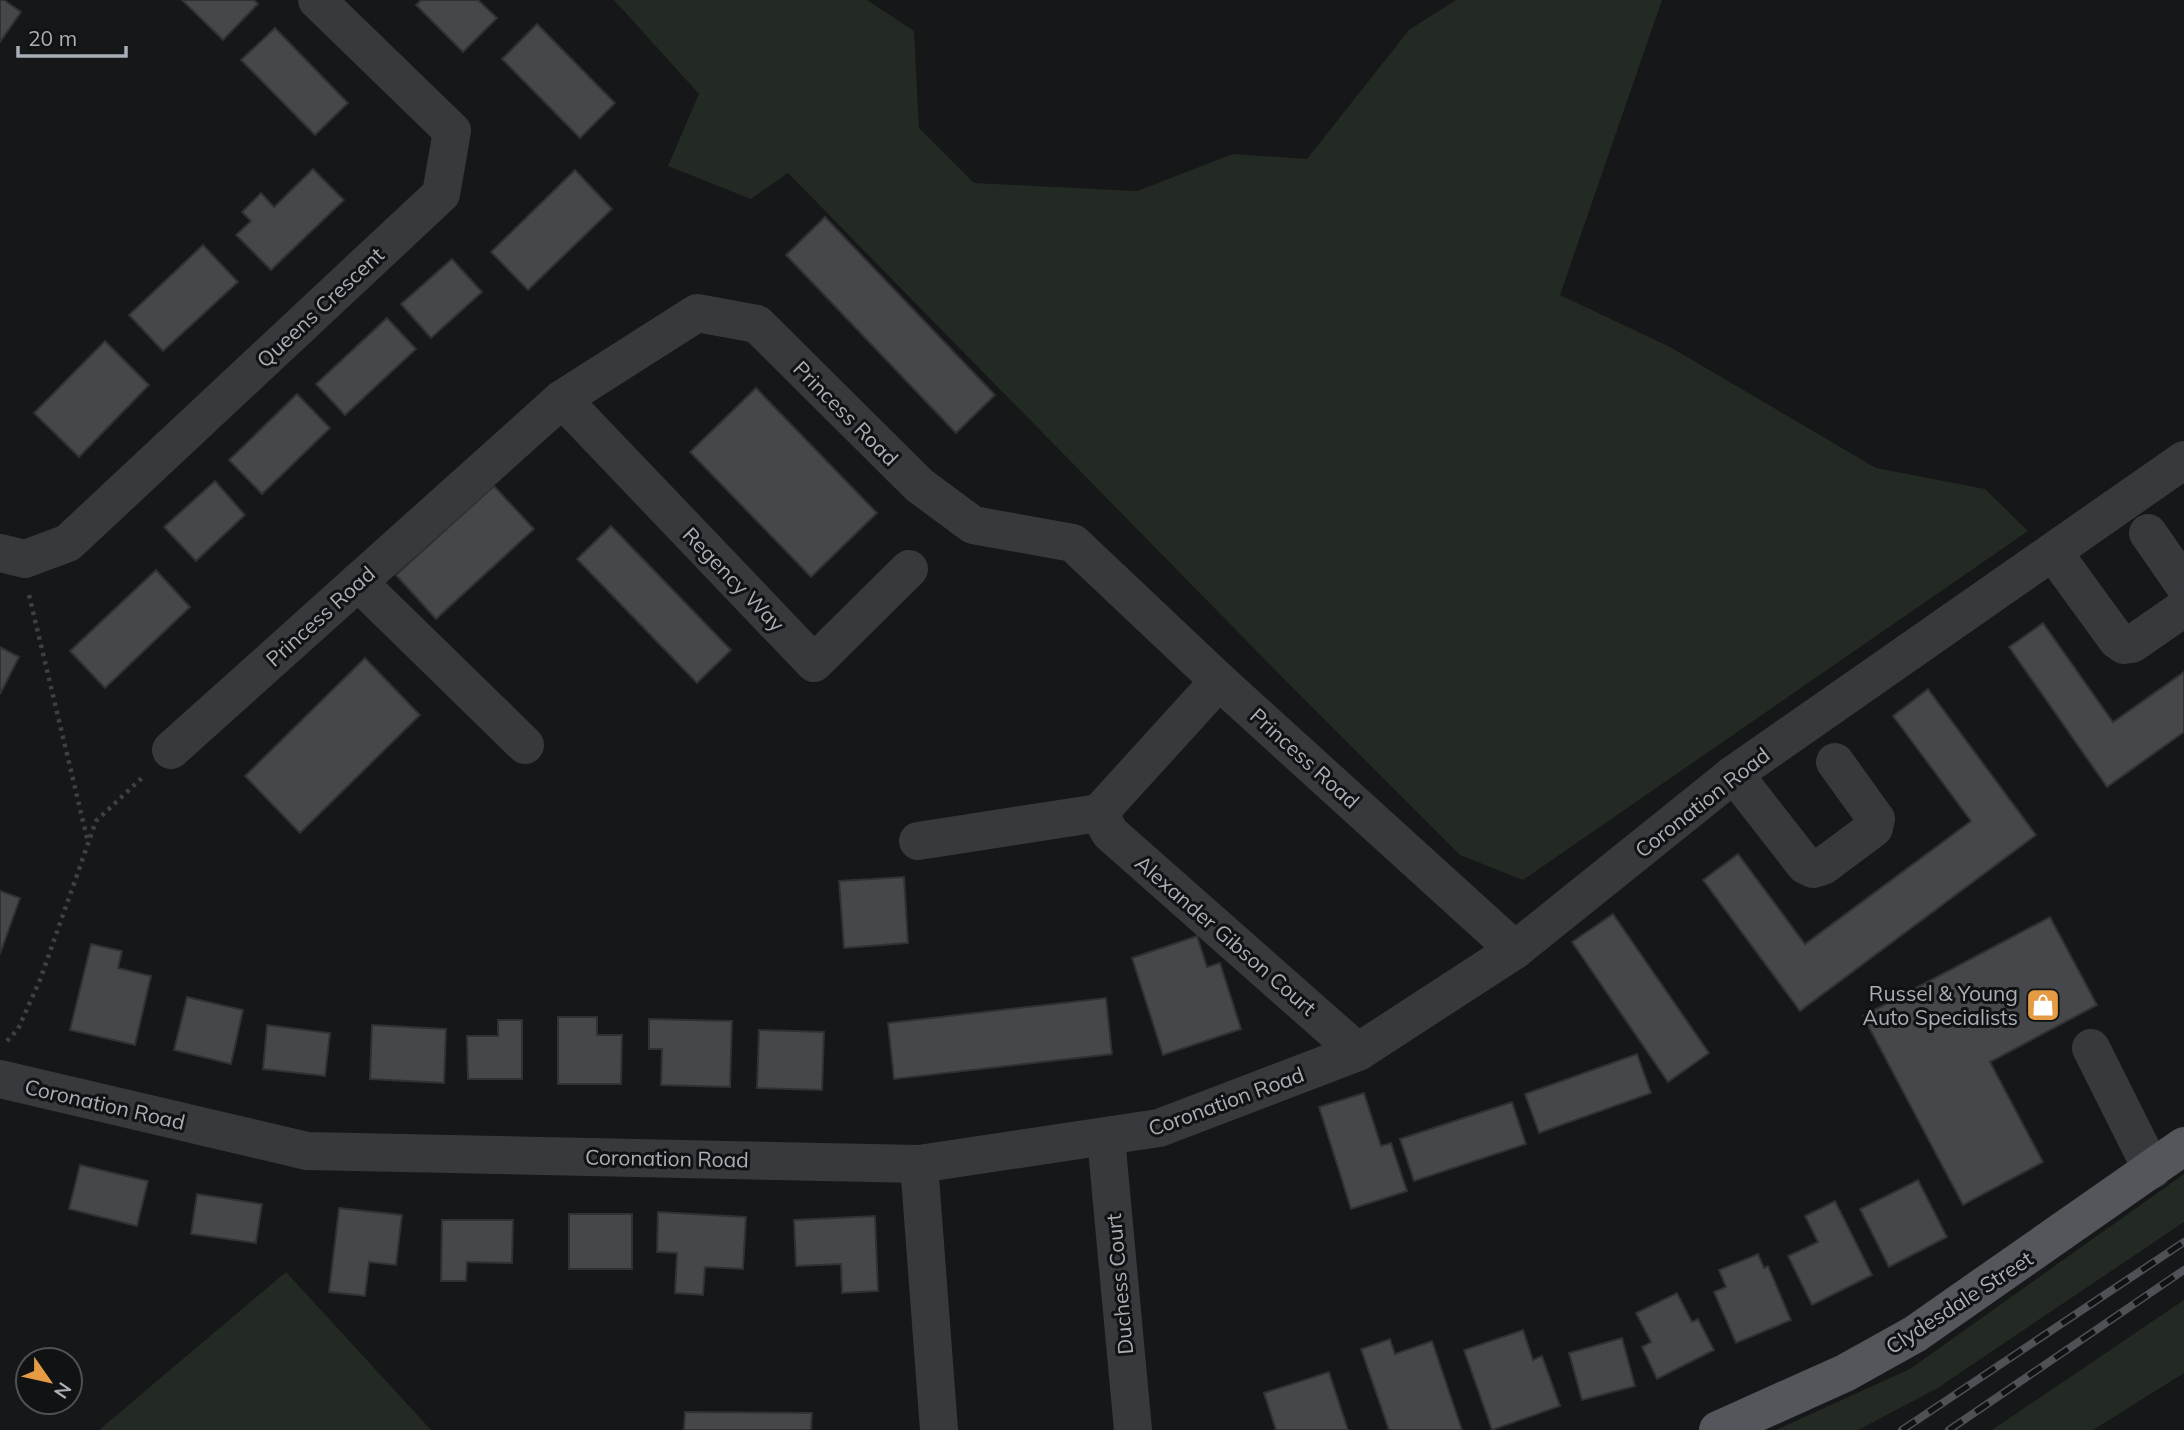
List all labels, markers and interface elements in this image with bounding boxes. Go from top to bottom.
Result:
scale bar [18,14,126,58]
text: 20 m [28,25,77,51]
street label: Queens Crescent [251,241,389,373]
street label: Princess Road [788,355,904,471]
street label: Regency Way [678,521,790,637]
street label: Princess Road [260,560,380,672]
street label: Princess Road [1245,702,1365,814]
street label: Coronation Road [1630,741,1774,863]
street label: Alexander Gibson Court [1130,849,1322,1021]
place label: Russel & Young Auto Specialists [1863,980,2018,1030]
shop icon: Russel & Young Auto Specialists [2024,986,2062,1024]
street label: Coronation Road [1145,1061,1307,1141]
street label: Coronation Road [22,1073,188,1135]
street label: Coronation Road [585,1144,749,1172]
street label: Duchess Court [1100,1212,1138,1356]
street label: Clydesdale Street [1881,1245,2037,1359]
north arrow [14,1346,84,1416]
text: N [49,1378,77,1403]

